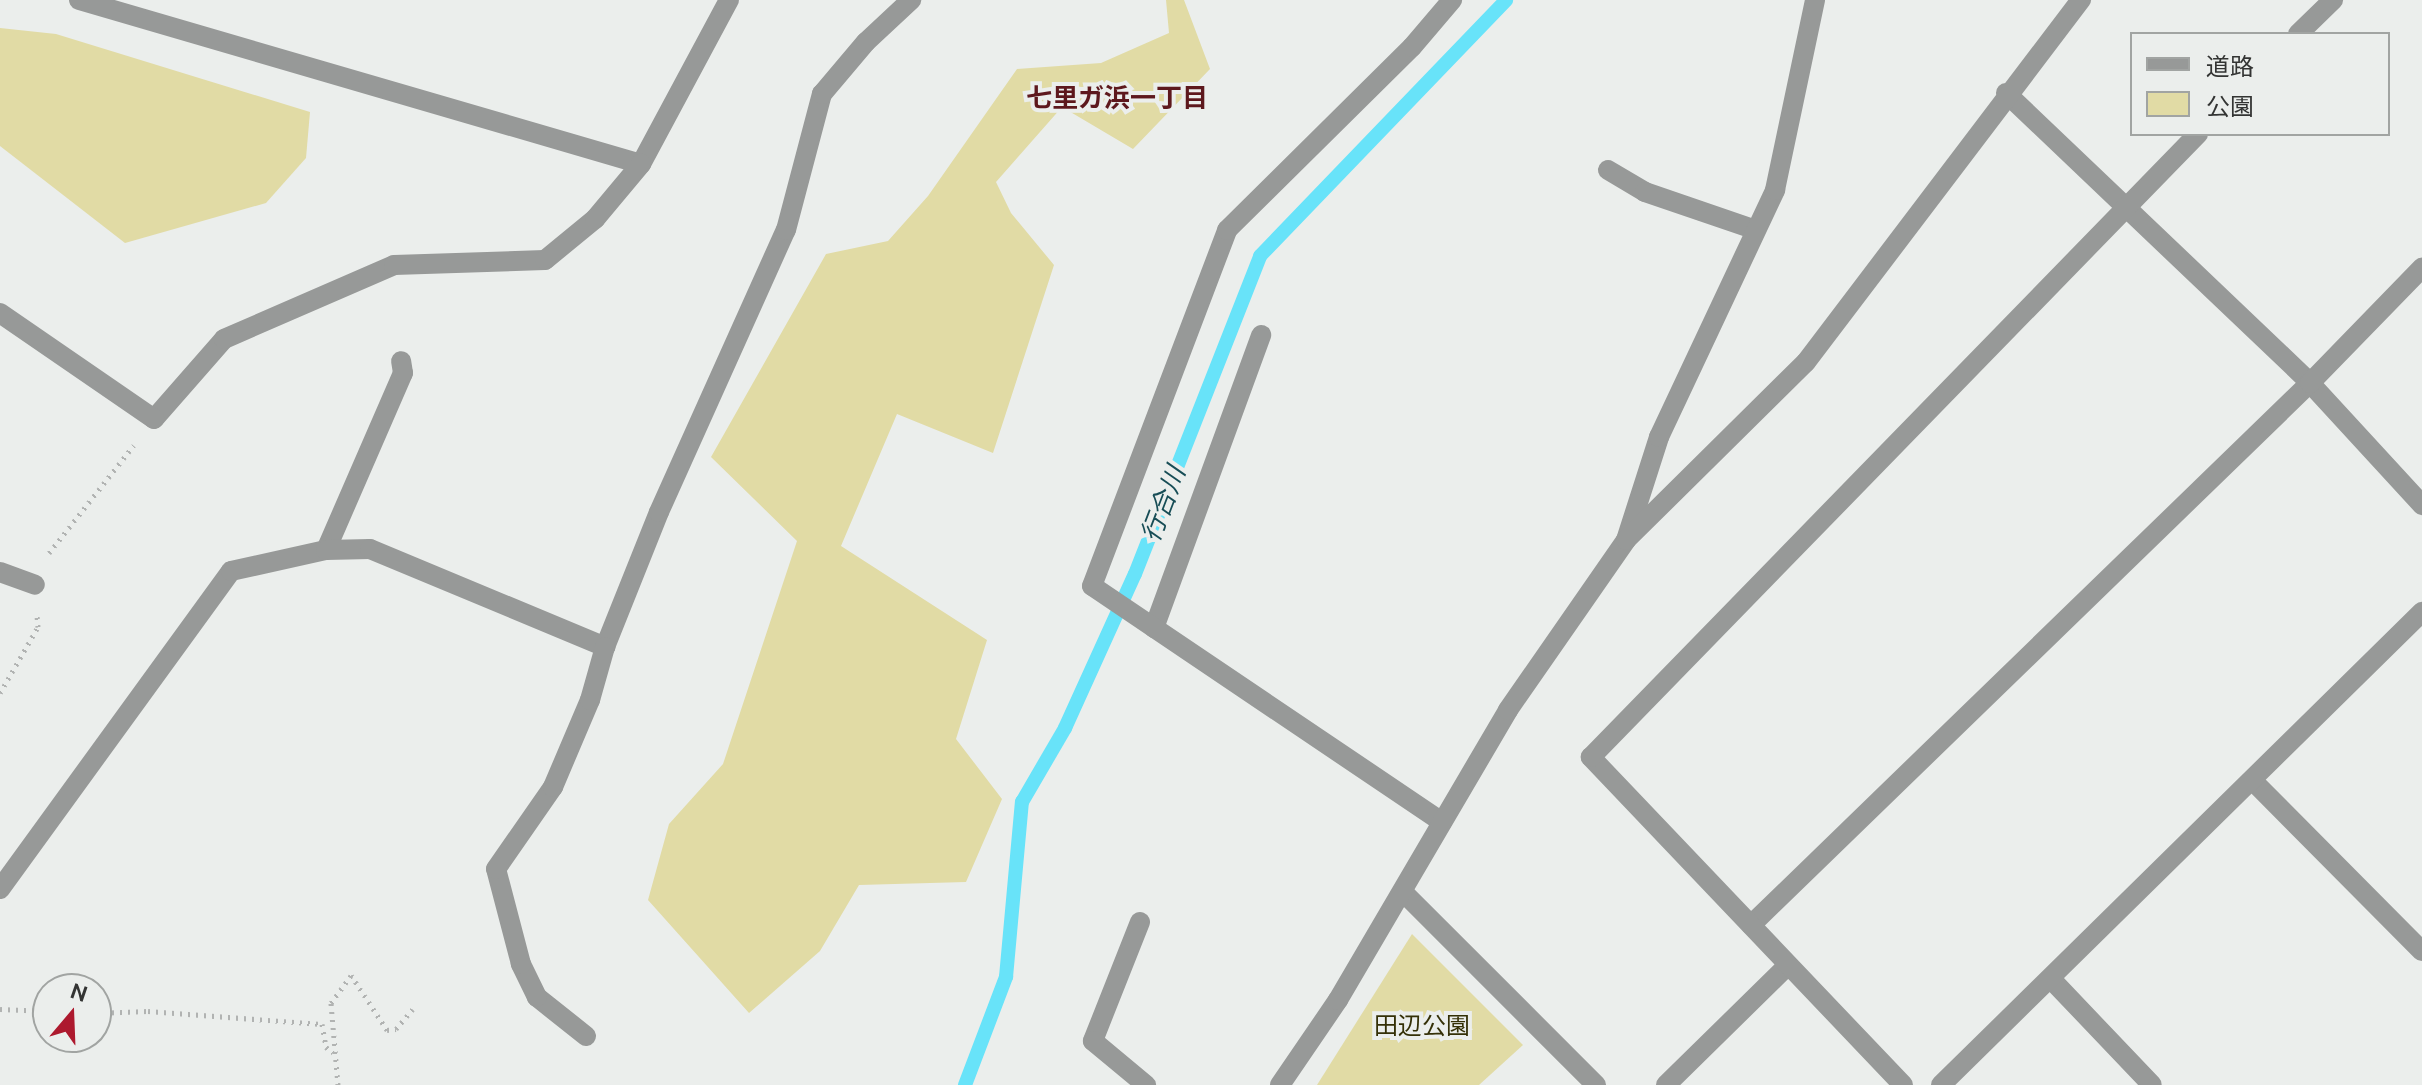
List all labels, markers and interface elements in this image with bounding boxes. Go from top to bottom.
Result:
legend [2130,32,2390,136]
text: 道路 [2206,53,2254,80]
district label: 七里ガ浜一丁目 [1026,82,1208,114]
text: 公園 [2206,93,2254,120]
water label: 行合川 [1134,462,1192,546]
north arrow [32,973,112,1053]
text: N [67,977,91,1006]
park label: 田辺公園 [1374,1012,1470,1040]

